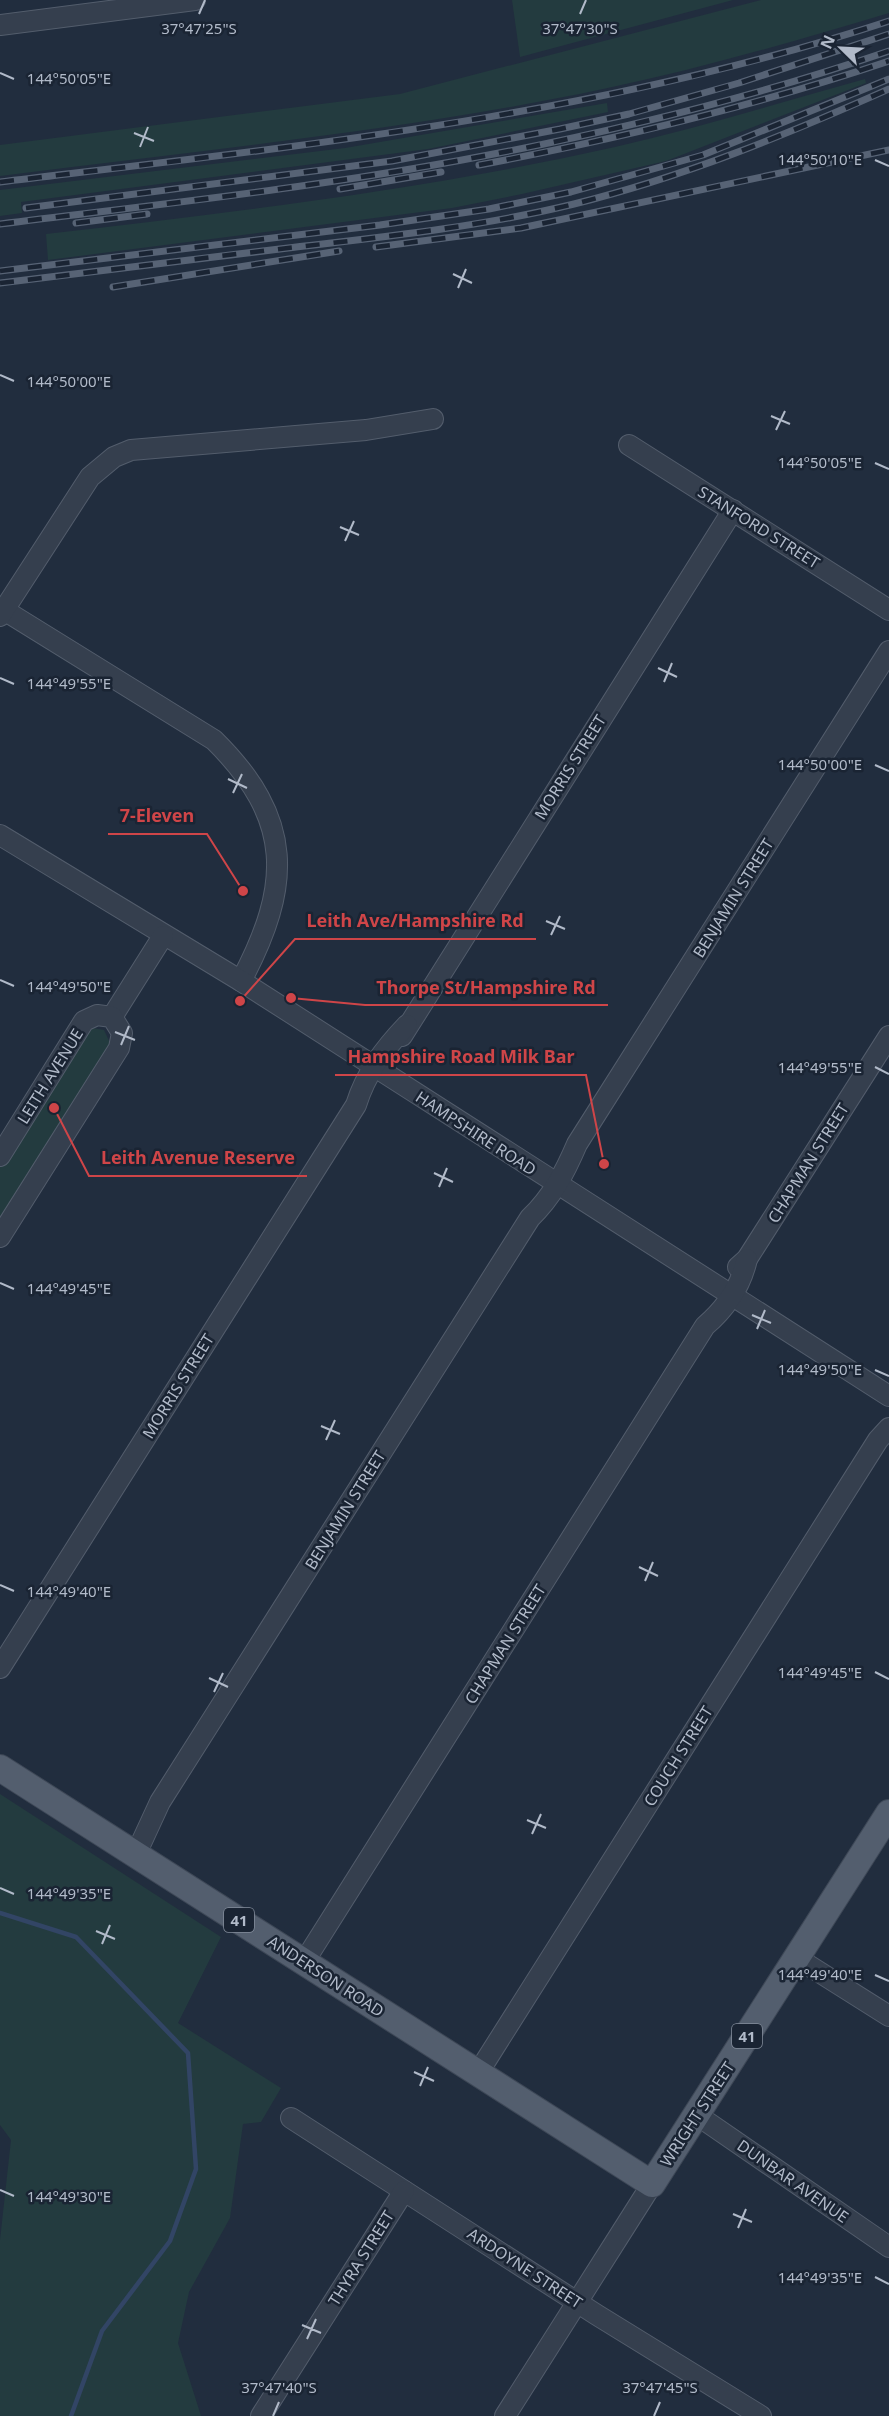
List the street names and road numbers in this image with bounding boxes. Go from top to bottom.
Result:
street label: STANFORD STREET [694,481,824,573]
street label: MORRIS STREET [529,710,611,824]
street label: BENJAMIN STREET [687,834,779,962]
street label: LEITH AVENUE [12,1024,88,1128]
street label: HAMPSHIRE ROAD [412,1086,540,1180]
street label: CHAPMAN STREET [762,1099,854,1227]
street label: MORRIS STREET [137,1329,219,1443]
street label: BENJAMIN STREET [299,1446,391,1574]
street label: CHAPMAN STREET [459,1580,551,1708]
street label: COUCH STREET [638,1702,718,1810]
road number: 41 [224,1908,254,1932]
street label: ANDERSON ROAD [264,1930,388,2022]
road number: 41 [732,2024,762,2048]
street label: WRIGHT STREET [655,2057,739,2171]
street label: DUNBAR AVENUE [733,2134,853,2228]
street label: THYRA STREET [323,2206,399,2310]
street label: ARDOYNE STREET [463,2223,587,2313]

